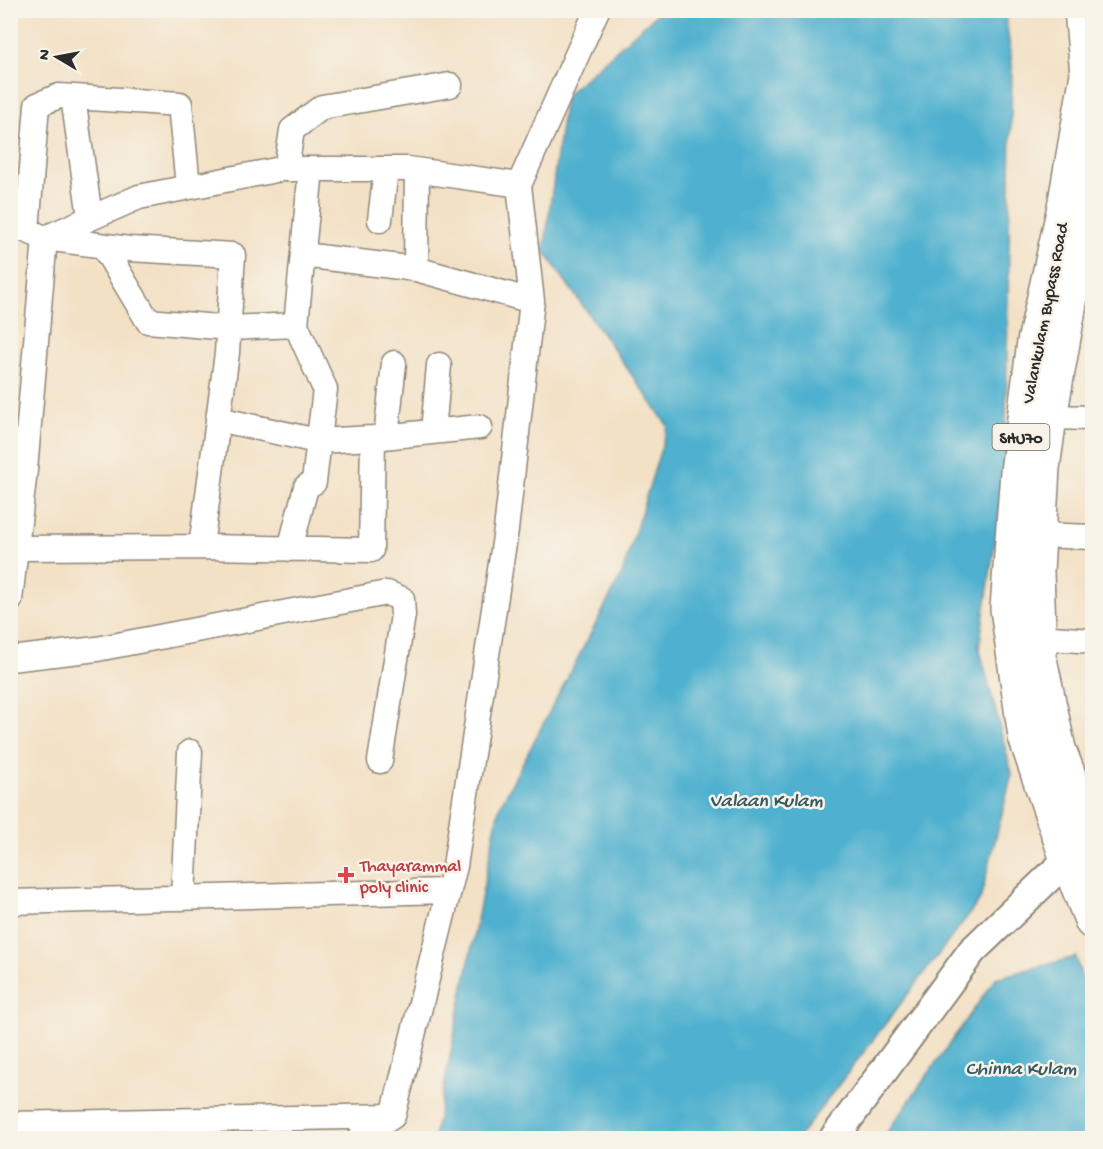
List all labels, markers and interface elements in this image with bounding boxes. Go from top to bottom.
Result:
north arrow [27,27,87,87]
text: N [35,48,56,62]
street label: Valankulam Bypass Road [1018,220,1075,407]
road number: SHU70 [992,424,1050,450]
water label: Valaan Kulam [709,791,823,814]
place label: Thayarammal poly clinic [359,857,461,899]
marker: Thayarammal poly clinic [337,866,355,884]
water label: Chinna Kulam [966,1059,1077,1082]

